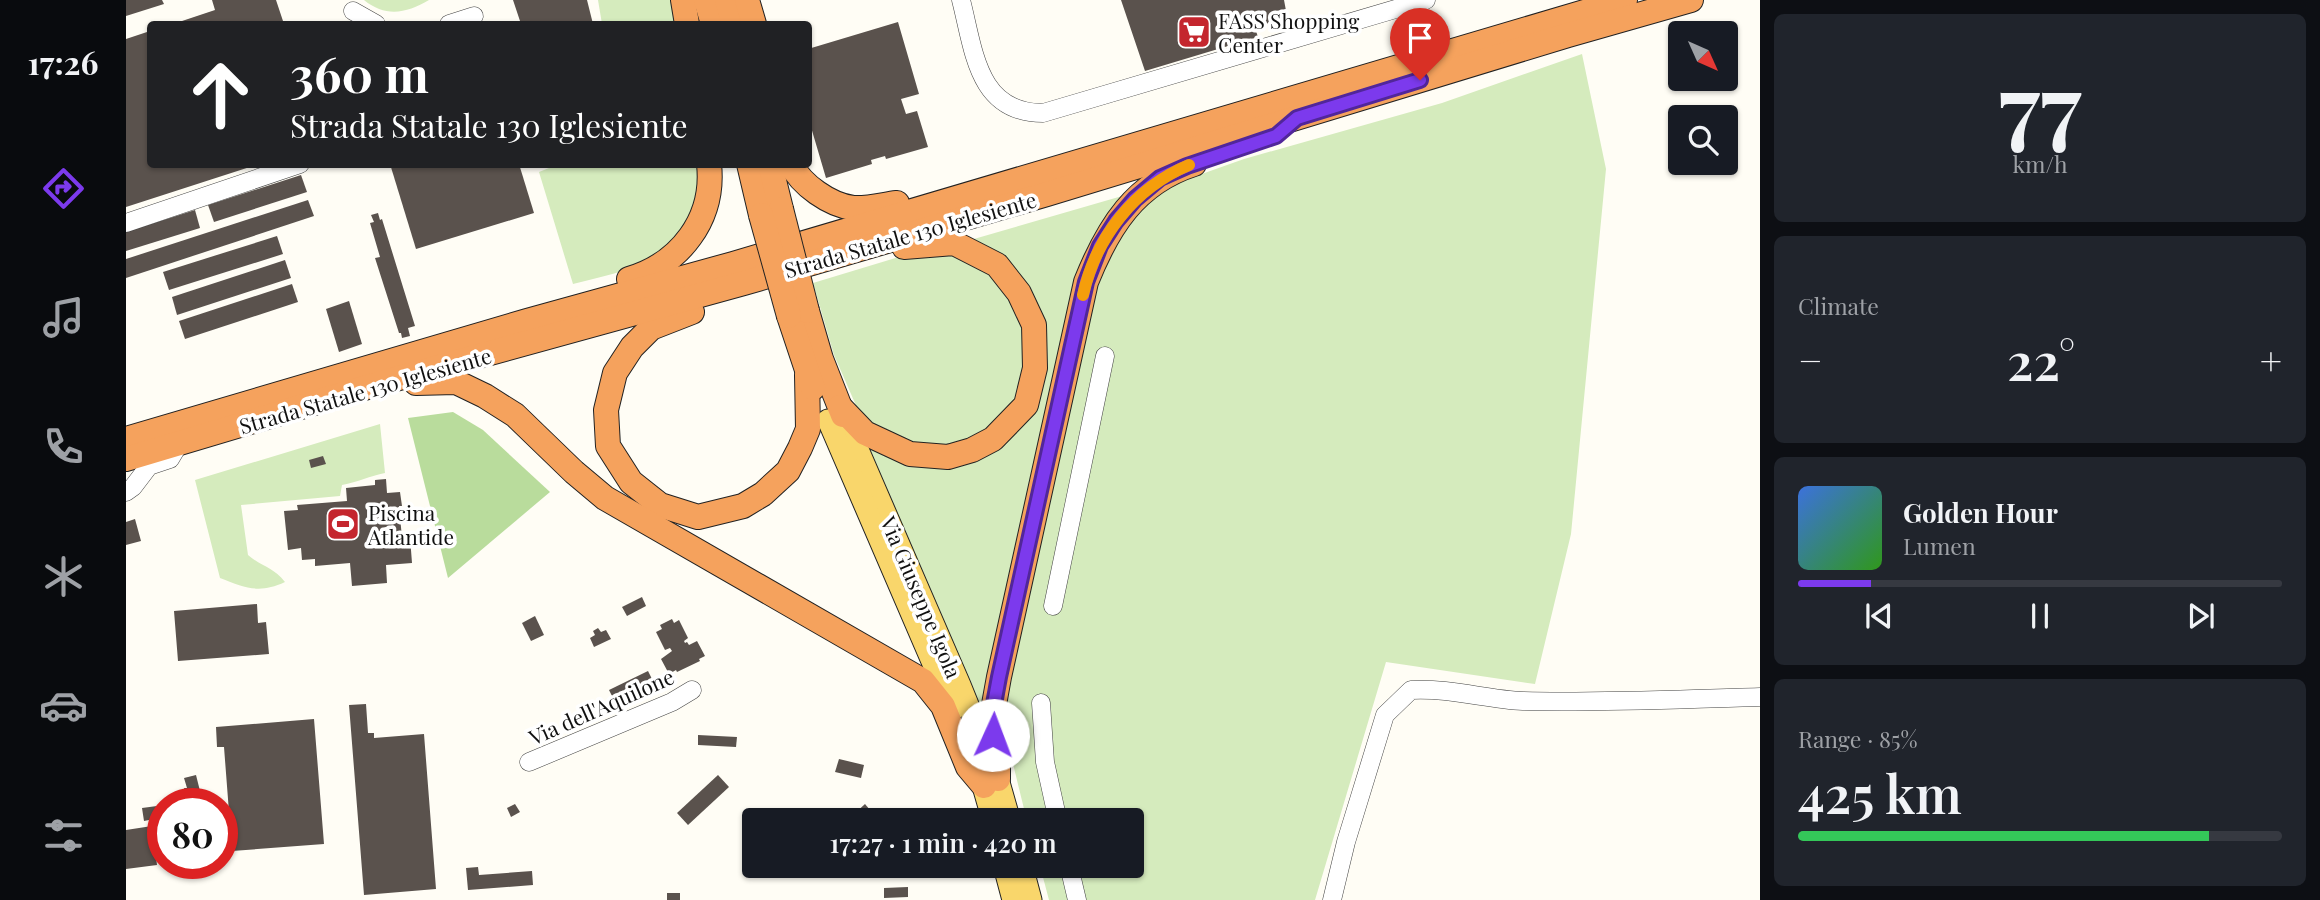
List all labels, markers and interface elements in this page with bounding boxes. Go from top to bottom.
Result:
place label: FASS Shopping Center [1218,6,1359,58]
pin [1390,8,1450,80]
supermarket icon: FASS Shopping Center [1175,13,1213,51]
icon: arrive [1401,19,1439,57]
north arrow [1668,21,1738,91]
map controls [1668,21,1738,175]
text: 17:26 [28,40,98,83]
text: 360 m [290,40,429,105]
text: 77 [1999,42,2081,163]
icon: ahead [175,49,266,140]
text: Strada Statale 130 Iglesiente [290,103,688,146]
button: search [1668,105,1738,175]
text: km/h [2012,148,2068,179]
icon: directions [39,164,88,213]
street label: Strada Statale 130 Iglesiente [781,185,1039,283]
text: Climate [1798,290,1879,321]
icon: music [39,293,88,342]
text: 22° [2007,325,2075,394]
text: − [1798,334,1823,385]
text: + [2260,334,2282,385]
street label: Strada Statale 130 Iglesiente [236,341,494,439]
icon: phone [39,422,88,471]
text: Golden Hour [1903,495,2058,530]
place label: Piscina Atlantide [367,498,454,550]
sports icon: Piscina Atlantide [324,505,362,543]
street label: Via Giuseppe Igola [875,511,969,683]
text: Lumen [1903,530,1976,561]
icon: climate [39,552,88,601]
icon: previous [1860,597,1898,635]
icon: pause [2021,597,2059,635]
icon: next [2182,597,2220,635]
street label: Via dell'Aquilone [523,662,678,751]
icon: car [39,681,88,730]
position arrow [956,698,1030,772]
text: Range · 85% [1798,723,1918,754]
text: 425 km [1798,758,1962,827]
speed limit sign: 80 [147,788,238,879]
icon: filters [39,811,88,860]
text: 17:27 · 1 min · 420 m [829,825,1057,860]

